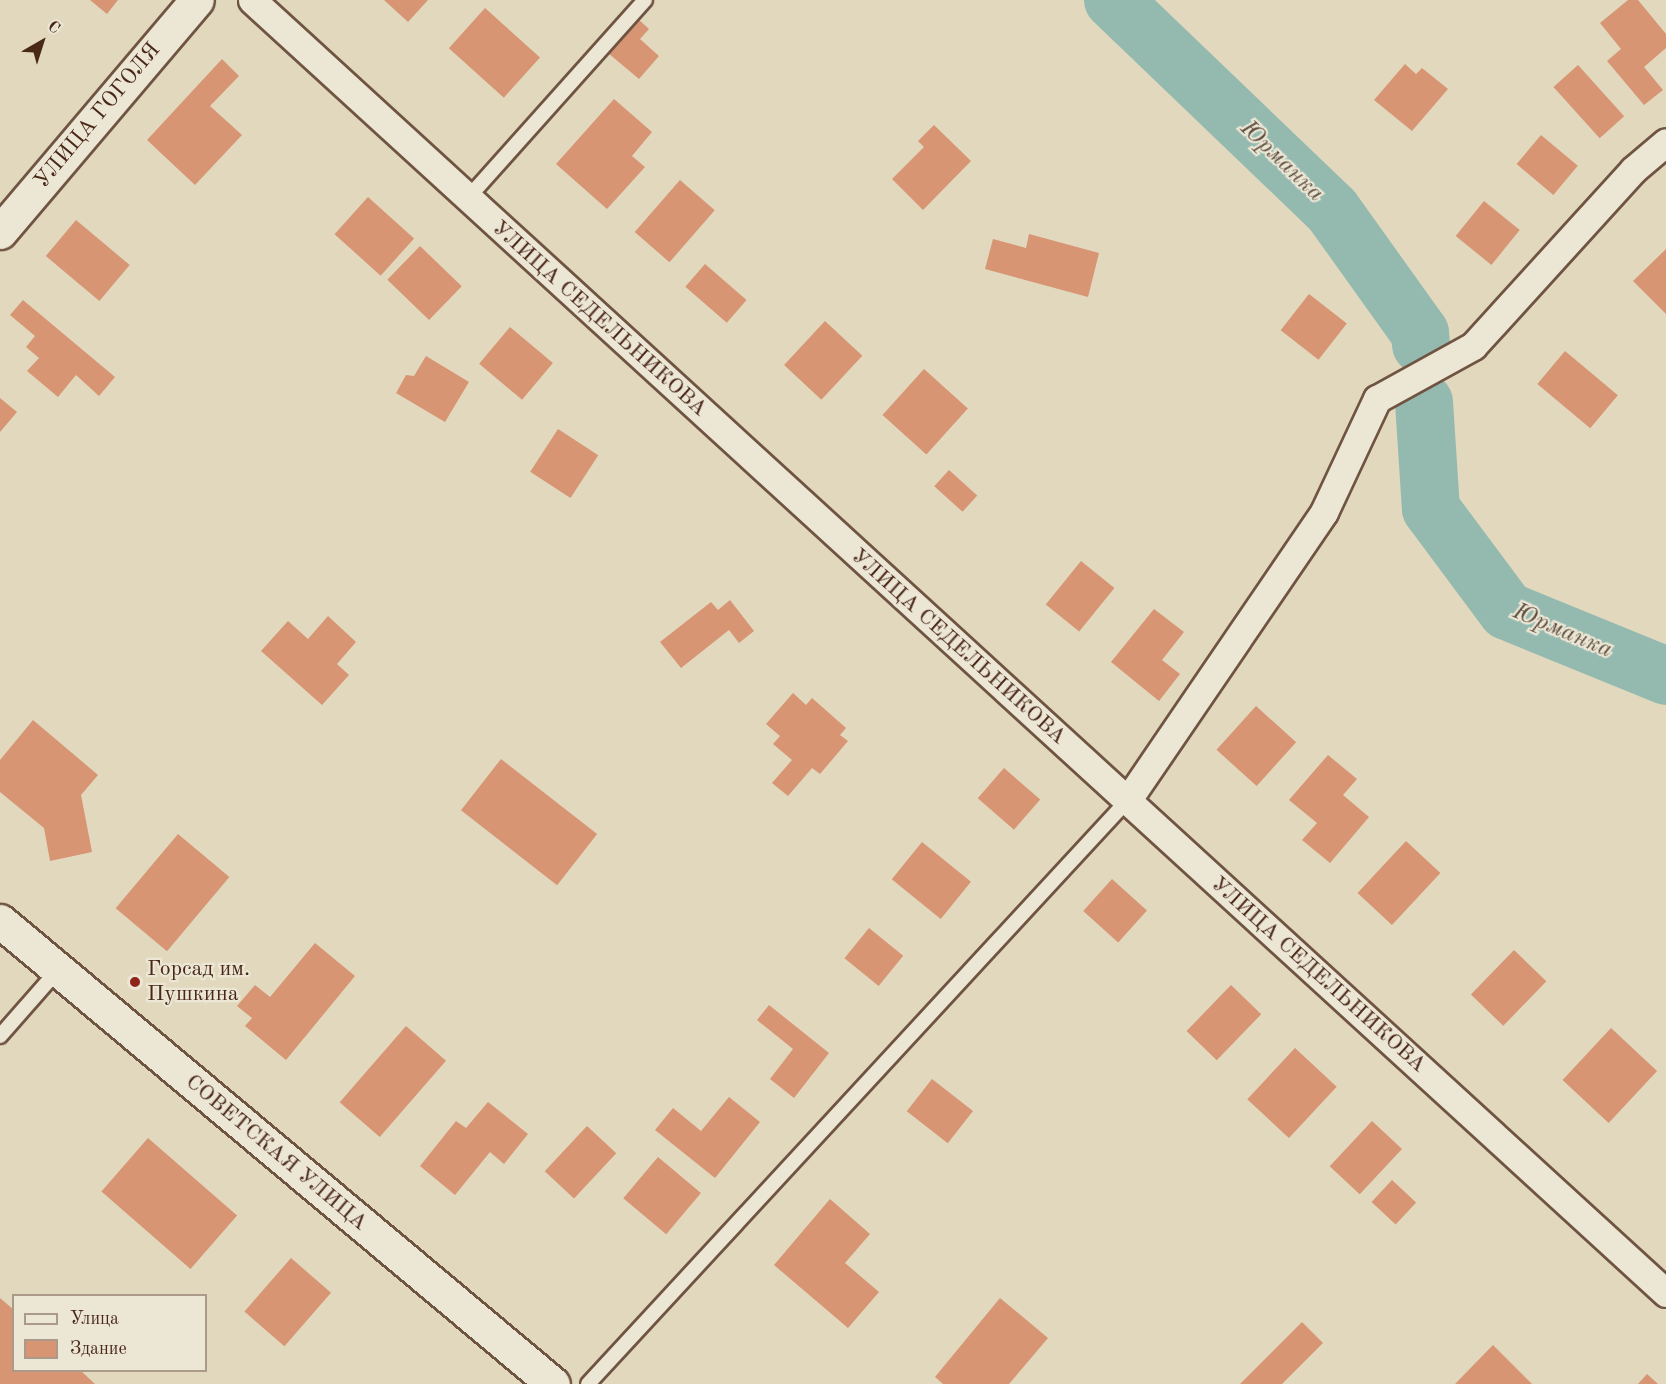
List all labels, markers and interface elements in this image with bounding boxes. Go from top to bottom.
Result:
north arrow [12,12,72,72]
text: С [44,18,62,38]
street label: УЛИЦА ГОГОЛЯ [29,38,167,194]
water label: Юрманка [1233,115,1329,209]
street label: УЛИЦА СЕДЕЛЬНИКОВА [486,215,712,423]
street label: УЛИЦА СЕДЕЛЬНИКОВА [845,543,1071,751]
water label: Юрманка [1508,598,1616,666]
street label: УЛИЦА СЕДЕЛЬНИКОВА [1205,871,1431,1079]
place label: Горсад им. Пушкина [147,956,250,1008]
marker: Горсад им. Пушкина [128,975,142,989]
street label: СОВЕТСКАЯ УЛИЦА [180,1069,372,1237]
legend [12,1294,207,1372]
text: Улица [70,1310,119,1328]
text: Здание [70,1340,127,1358]

